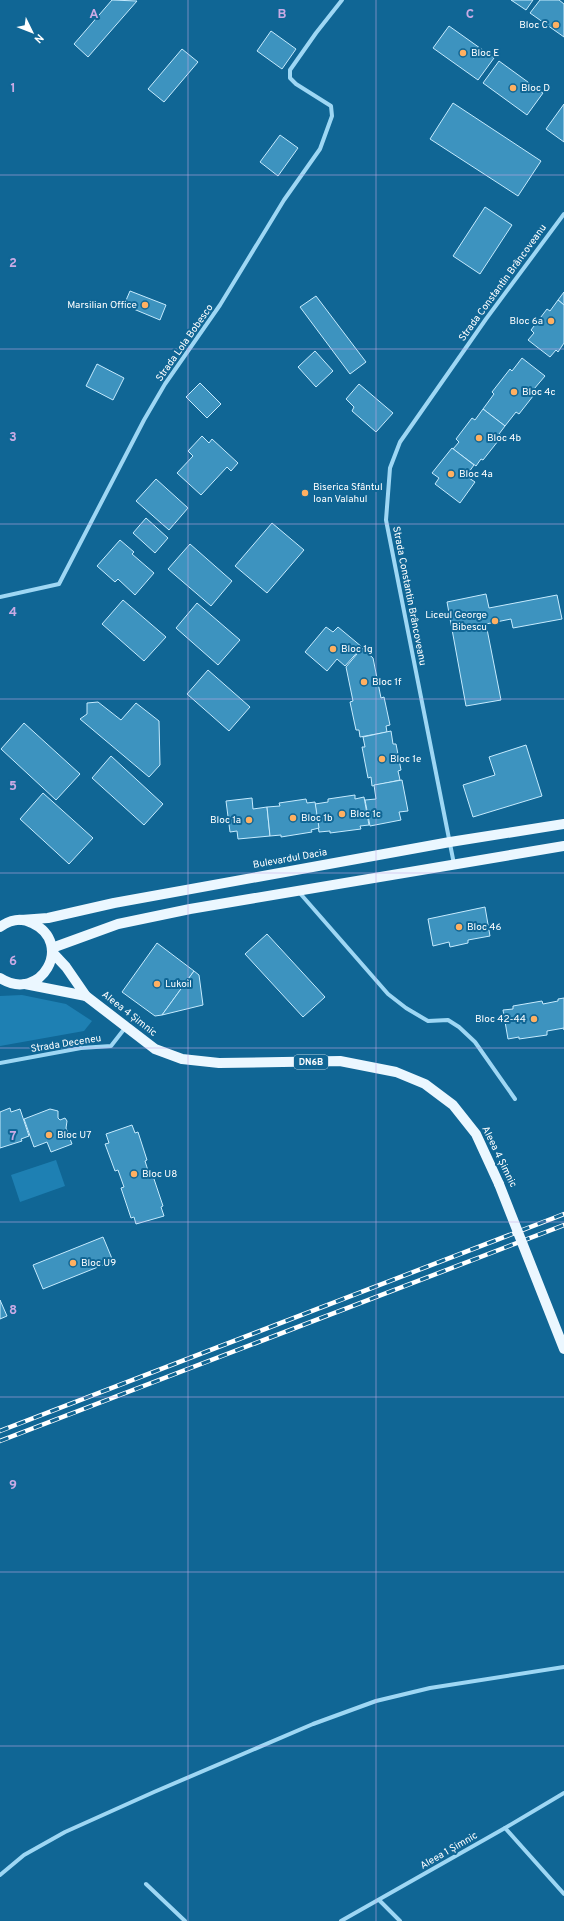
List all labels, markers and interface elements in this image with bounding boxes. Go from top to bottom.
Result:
text: A [89,7,99,23]
text: B [278,7,287,23]
text: C [466,7,474,23]
north arrow [12,12,52,52]
place label: Bloc C [519,19,548,32]
marker: Bloc C [551,20,561,30]
text: N [31,30,46,46]
place label: Bloc E [471,47,499,60]
marker: Bloc E [458,48,468,58]
text: 1 [10,81,16,97]
place label: Bloc D [521,82,550,95]
marker: Bloc D [508,83,518,93]
street label: Strada Constantin Brâncoveanu [456,222,550,344]
text: 2 [9,256,17,272]
place label: Marsilian Office [67,299,137,312]
marker: Marsilian Office [140,300,150,310]
street label: Strada Lola Bobesco [153,301,217,384]
place label: Bloc 6a [509,315,543,328]
marker: Bloc 6a [546,316,556,326]
place label: Bloc 4c [522,386,555,399]
marker: Bloc 4c [509,387,519,397]
text: 3 [9,430,17,446]
place label: Bloc 4b [487,432,521,445]
marker: Bloc 4b [474,433,484,443]
place label: Bloc 4a [459,468,493,481]
marker: Bloc 4a [446,469,456,479]
place label: Biserica Sfântul Ioan Valahul [313,481,383,506]
marker: Biserica Sfântul Ioan Valahul [300,488,310,498]
street label: Strada Constantin Brâncoveanu [389,525,429,667]
text: 4 [9,605,17,621]
place label: Liceul George Bibescu [425,609,487,634]
marker: Liceul George Bibescu [490,616,500,626]
place label: Bloc 1g [341,643,373,656]
marker: Bloc 1g [328,644,338,654]
place label: Bloc 1f [372,676,402,689]
marker: Bloc 1f [359,677,369,687]
place label: Bloc 1e [390,753,421,766]
marker: Bloc 1e [377,754,387,764]
text: 5 [9,779,17,795]
place label: Bloc 1c [350,808,381,821]
marker: Bloc 1c [337,809,347,819]
place label: Bloc 1b [301,812,333,825]
marker: Bloc 1b [288,813,298,823]
place label: Bloc 1a [210,814,241,827]
marker: Bloc 1a [244,815,254,825]
street label: Bulevardul Dacia [252,846,328,872]
place label: Bloc 46 [467,921,501,934]
marker: Bloc 46 [454,922,464,932]
text: 6 [9,954,17,970]
place label: Lukoil [165,978,192,991]
marker: Lukoil [152,979,162,989]
street label: Aleea 4 Șimnic [99,988,159,1040]
place label: Bloc 42-44 [475,1013,526,1026]
marker: Bloc 42-44 [529,1014,539,1024]
street label: Strada Deceneu [30,1032,102,1056]
road number: DN6B [294,1055,328,1069]
street label: Aleea 4 Șimnic [479,1124,519,1190]
text: 7 [10,1129,17,1145]
place label: Bloc U7 [57,1129,91,1142]
marker: Bloc U7 [44,1130,54,1140]
place label: Bloc U8 [142,1168,177,1181]
marker: Bloc U8 [129,1169,139,1179]
place label: Bloc U9 [81,1257,116,1270]
marker: Bloc U9 [68,1258,78,1268]
text: 8 [9,1303,17,1319]
text: 9 [9,1478,17,1494]
street label: Aleea 1 Șimnic [418,1829,480,1873]

